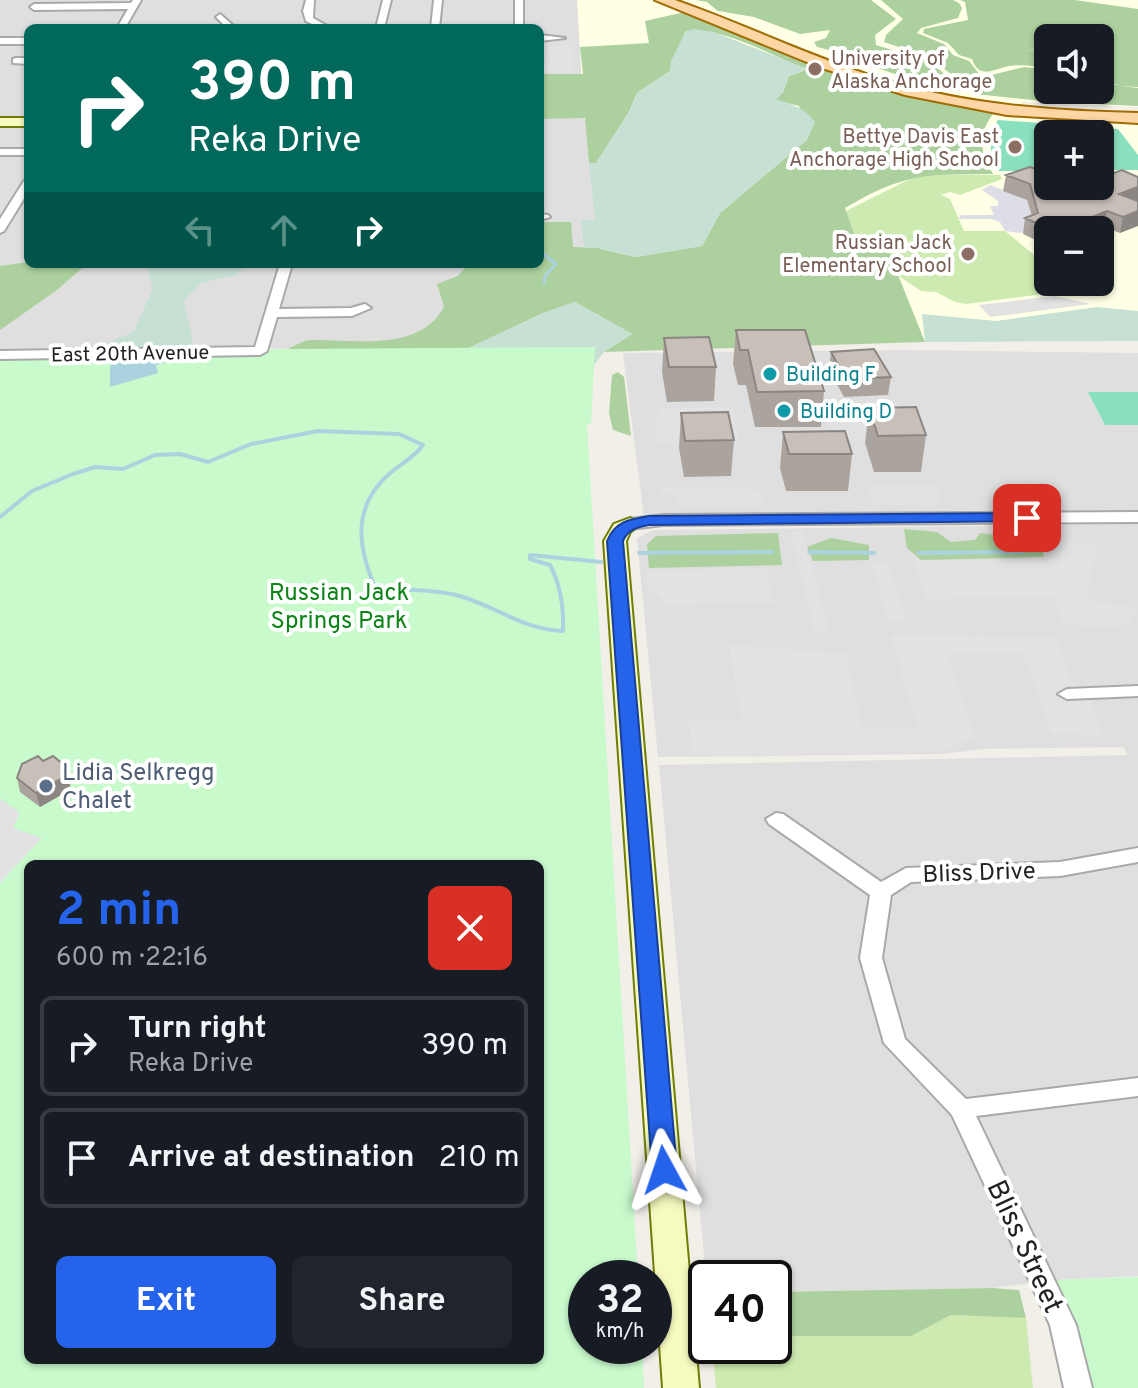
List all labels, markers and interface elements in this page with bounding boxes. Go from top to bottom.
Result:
map controls [1034,24,1114,296]
button: sound [1034,24,1114,104]
place label: University of Alaska Anchorage [831,47,992,96]
text: 390 m [188,50,356,120]
icon: right [56,56,160,160]
marker: University of Alaska Anchorage [806,60,824,78]
text: Reka Drive [188,119,361,165]
button: + [1034,120,1114,200]
place label: Bettye Davis East Anchorage High School [789,125,999,174]
marker: Bettye Davis East Anchorage High School [1006,138,1024,156]
icon: left [178,208,222,252]
icon: ahead [262,208,306,252]
icon: right [346,208,390,252]
button: − [1034,216,1114,296]
place label: Russian Jack Elementary School [782,231,952,280]
marker: Russian Jack Elementary School [959,245,977,263]
street label: East 20th Avenue [51,341,209,369]
place label: Building F [786,363,876,389]
marker: Building F [761,365,779,383]
place label: Building D [800,400,892,426]
marker: Building D [775,402,793,420]
pin [993,484,1061,552]
icon: arrive [1005,496,1049,540]
park label: Russian Jack Springs Park [269,579,409,637]
place label: Lidia Selkregg Chalet [62,759,214,817]
marker: Lidia Selkregg Chalet [37,777,55,795]
street label: Bliss Drive [922,857,1036,891]
text: 2 min [56,882,181,942]
button: close [428,886,512,970]
text: 600 m · 22:16 [56,942,208,975]
text: Turn right [128,1011,266,1048]
icon: right [60,1024,104,1068]
text: 390 m [421,1028,508,1065]
text: Reka Drive [128,1048,253,1081]
position arrow [622,1128,706,1212]
icon: arrive [60,1136,104,1180]
text: Arrive at destination [128,1140,414,1177]
text: 210 m [438,1140,520,1177]
street label: Bliss Street [977,1175,1070,1320]
button: Exit [56,1256,276,1348]
button: Share [292,1256,512,1348]
speed limit sign: 40 [688,1260,792,1364]
text: 32 [596,1277,644,1327]
text: km/h [596,1319,644,1345]

